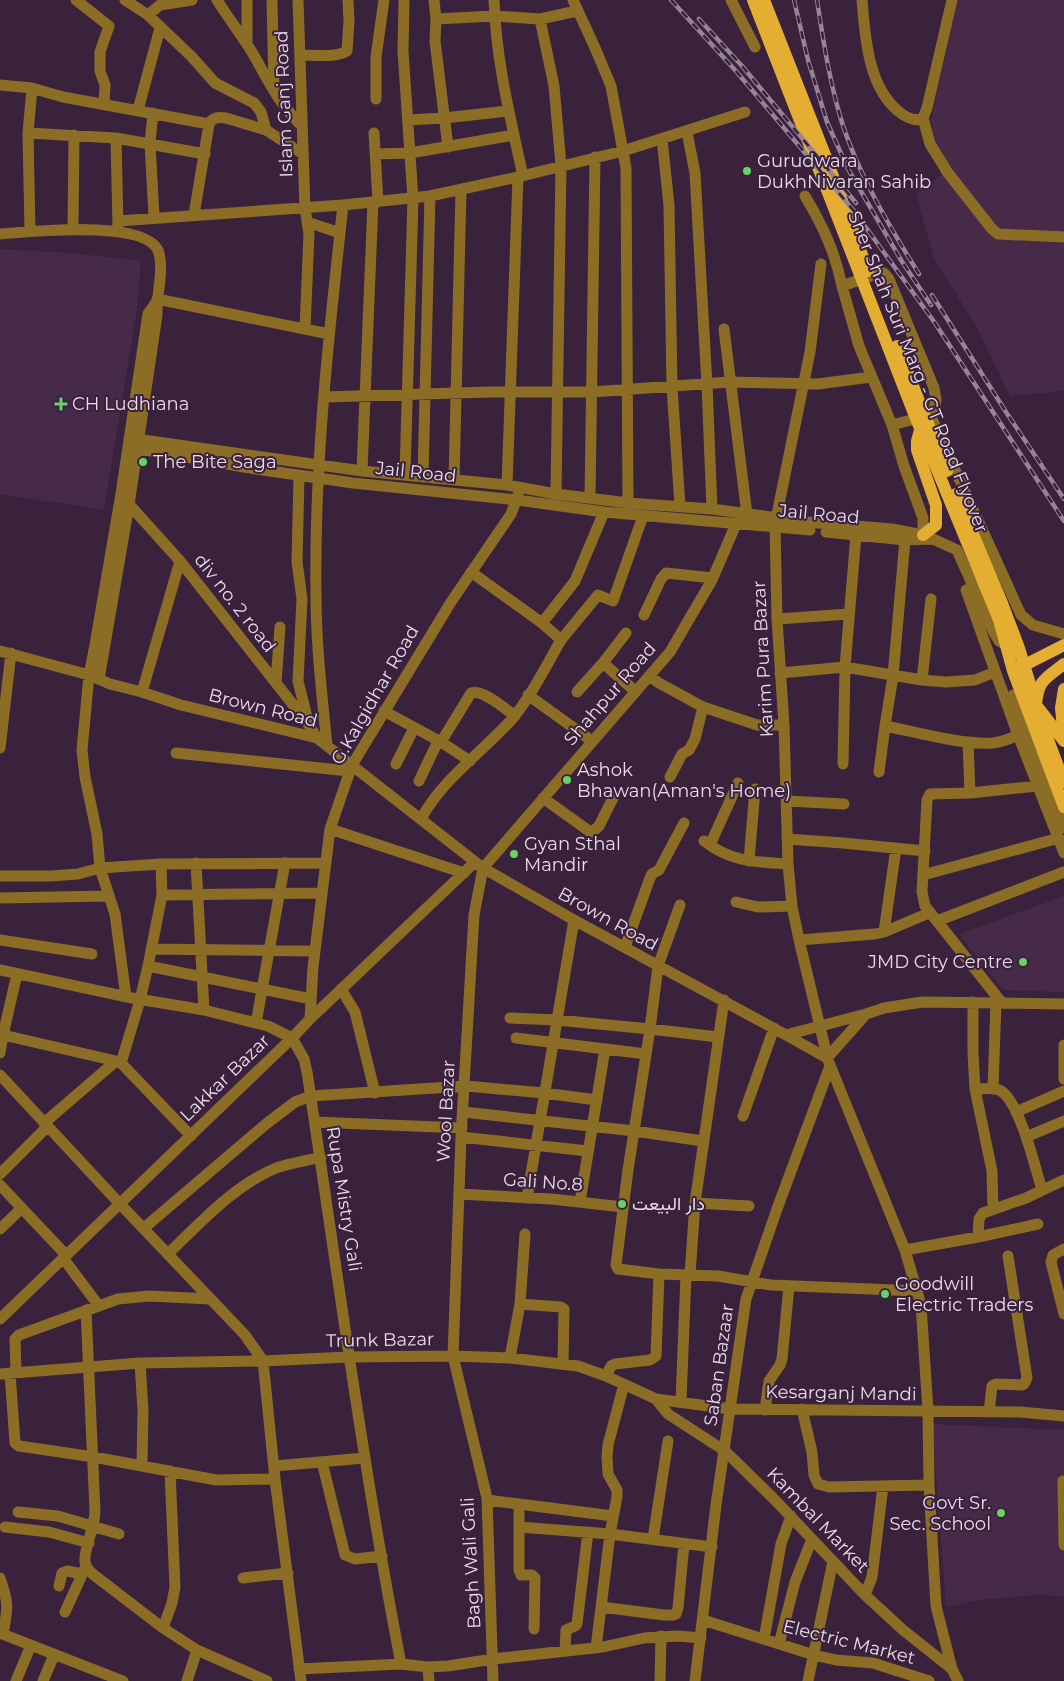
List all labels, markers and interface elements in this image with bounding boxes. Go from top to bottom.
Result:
street label: Islam Ganj Road [270,30,298,178]
place label: Gurudwara DukhNivaran Sahib [757,150,931,193]
marker: Gurudwara DukhNivaran Sahib [741,165,753,177]
street label: Sher Shah Suri Marg - GT Road Flyover [843,208,993,536]
place label: CH Ludhiana [72,393,189,415]
marker: CH Ludhiana [54,397,68,411]
place label: The Bite Saga [153,451,277,473]
marker: The Bite Saga [137,456,149,468]
street label: Jail Road [374,457,457,487]
street label: Jail Road [777,499,860,528]
street label: div no. 2 road [190,549,280,657]
street label: Karim Pura Bazar [748,580,778,738]
street label: G.Kalgidhar Road [326,621,424,769]
street label: Shahpur Road [559,638,661,750]
street label: Brown Road [206,684,320,732]
place label: Ashok Bhawan(Aman's Home) [577,759,791,802]
marker: Ashok Bhawan(Aman's Home) [561,774,573,786]
place label: Gyan Sthal Mandir [524,833,621,876]
marker: Gyan Sthal Mandir [508,848,520,860]
street label: Brown Road [554,882,662,956]
place label: JMD City Centre [867,951,1013,973]
marker: JMD City Centre [1017,956,1029,968]
street label: Lakkar Bazar [176,1030,274,1126]
street label: Wool Bazar [432,1059,460,1163]
street label: Rupa Mistry Gali [322,1125,366,1273]
street label: Gali No.8 [502,1168,584,1196]
place label: دار البیعت [632,1193,705,1215]
marker: دار البیعت [616,1198,628,1210]
place label: Goodwill Electric Traders [895,1273,1034,1316]
marker: Goodwill Electric Traders [879,1288,891,1300]
street label: Saban Bazaar [700,1302,738,1428]
street label: Trunk Bazar [326,1328,434,1352]
street label: Kesarganj Mandi [765,1381,917,1405]
street label: Kambal Market [762,1463,874,1577]
place label: Govt Sr. Sec. School [889,1492,991,1535]
street label: Bagh Wali Gali [457,1497,485,1629]
marker: Govt Sr. Sec. School [995,1507,1007,1519]
street label: Electric Market [781,1615,917,1669]

